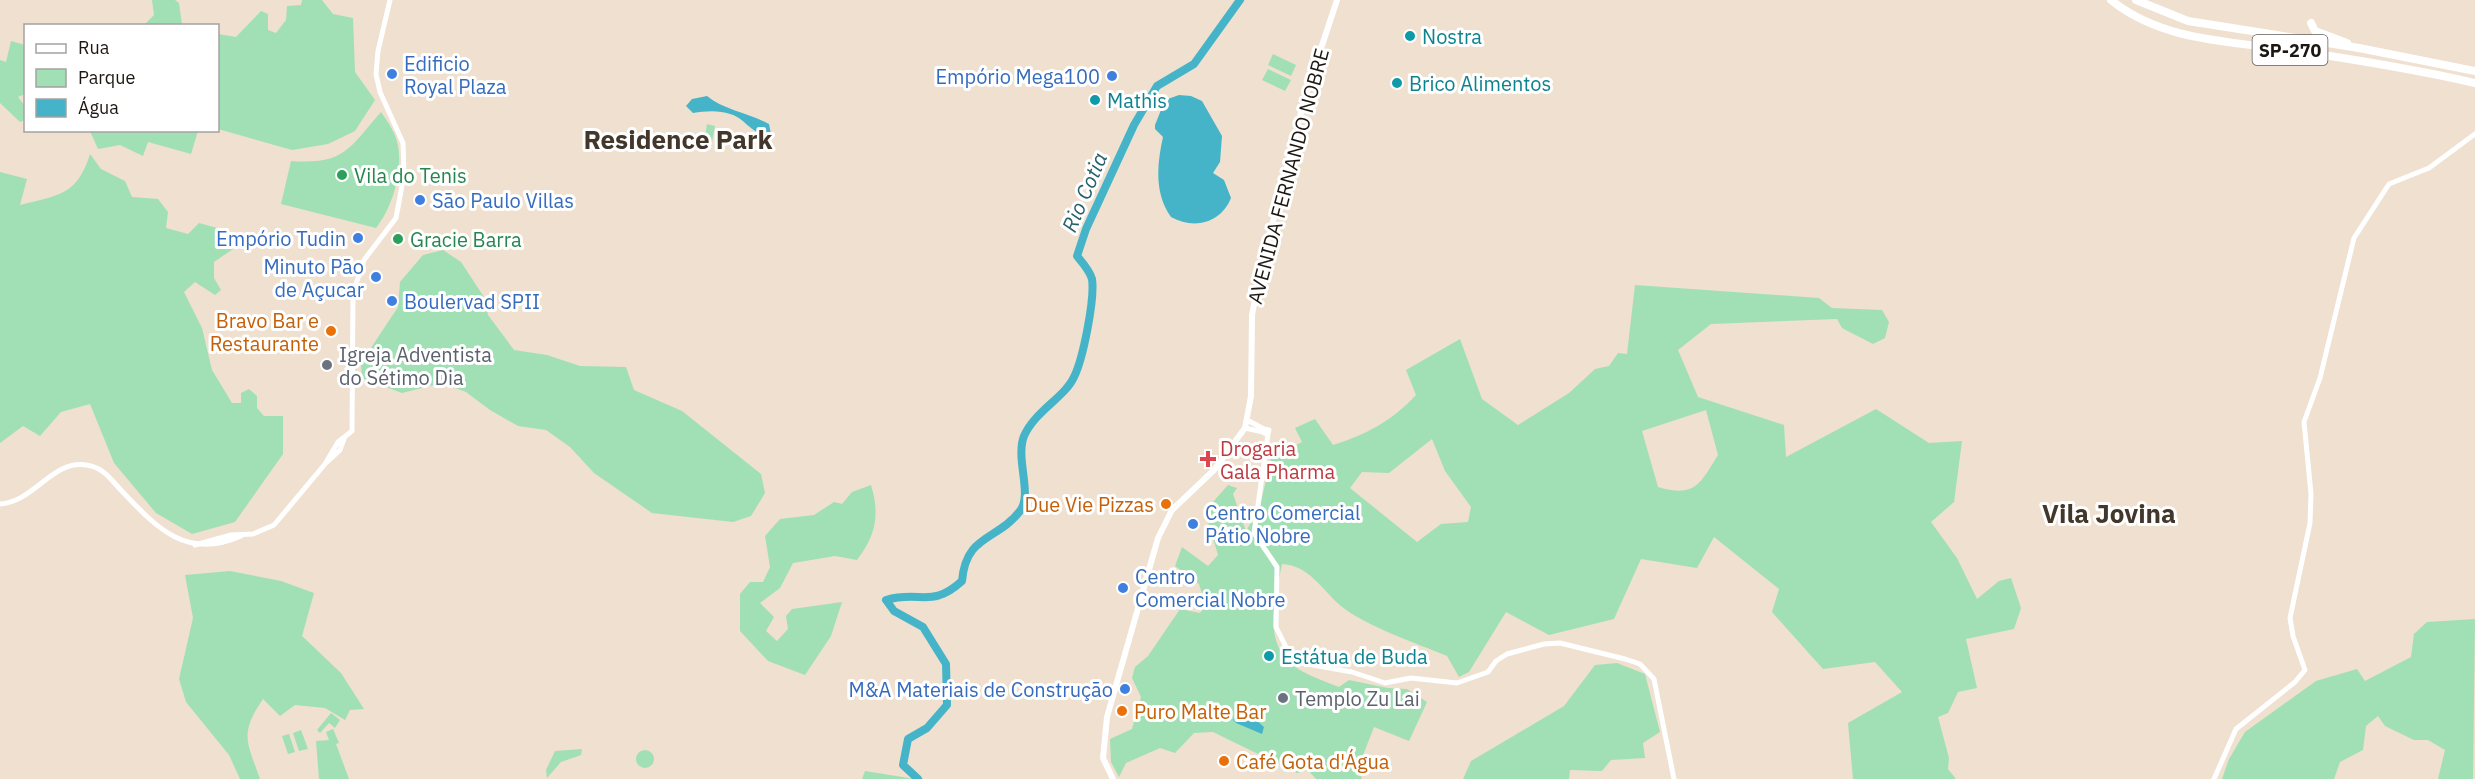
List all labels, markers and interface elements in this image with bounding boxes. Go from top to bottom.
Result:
place label: Nostra [1422,23,1482,50]
legend [24,24,219,132]
marker: Nostra [1403,29,1417,43]
road number: SP-270 [2252,35,2328,65]
text: Rua [78,36,110,59]
street label: AVENIDA FERNANDO NOBRE [1241,45,1335,307]
place label: Edificio Royal Plaza [404,50,507,100]
place label: Empório Mega100 [935,63,1100,90]
text: Parque [78,66,136,89]
marker: Edificio Royal Plaza [385,67,399,81]
marker: Empório Mega100 [1105,69,1119,83]
place label: Brico Alimentos [1409,70,1551,97]
marker: Brico Alimentos [1390,76,1404,90]
place label: Mathis [1107,87,1167,114]
marker: Mathis [1088,93,1102,107]
text: Água [78,96,119,119]
district label: Residence Park [583,122,773,156]
water label: Rio Cotia [1055,148,1113,236]
place label: Vila do Tenis [354,162,467,189]
marker: Vila do Tenis [335,168,349,182]
place label: São Paulo Villas [432,187,574,214]
marker: São Paulo Villas [413,193,427,207]
place label: Empório Tudin [216,225,346,252]
place label: Gracie Barra [410,226,522,253]
marker: Empório Tudin [351,231,365,245]
marker: Gracie Barra [391,232,405,246]
place label: Minuto Pão de Açucar [263,253,364,303]
marker: Minuto Pão de Açucar [369,270,383,284]
place label: Boulervad SPII [404,288,540,315]
marker: Boulervad SPII [385,294,399,308]
place label: Bravo Bar e Restaurante [210,307,319,357]
marker: Bravo Bar e Restaurante [324,324,338,338]
place label: Igreja Adventista do Sétimo Dia [339,341,492,391]
marker: Igreja Adventista do Sétimo Dia [320,358,334,372]
place label: Drogaria Gala Pharma [1220,435,1335,485]
marker: Drogaria Gala Pharma [1201,452,1215,466]
place label: Due Vie Pizzas [1025,491,1154,518]
district label: Vila Jovina [2042,496,2176,530]
marker: Due Vie Pizzas [1159,497,1173,511]
place label: Centro Comercial Pátio Nobre [1205,499,1360,549]
marker: Centro Comercial Pátio Nobre [1186,517,1200,531]
place label: Centro Comercial Nobre [1135,563,1285,613]
marker: Centro Comercial Nobre [1116,581,1130,595]
place label: Estátua de Buda [1281,643,1428,670]
marker: Estátua de Buda [1262,649,1276,663]
place label: M&A Materiais de Construção [848,676,1113,703]
marker: M&A Materiais de Construção [1118,682,1132,696]
place label: Templo Zu Lai [1295,685,1420,712]
marker: Templo Zu Lai [1276,691,1290,705]
place label: Puro Malte Bar [1134,698,1267,725]
marker: Puro Malte Bar [1115,704,1129,718]
place label: Café Gota d'Água [1236,748,1390,775]
marker: Café Gota d'Água [1217,754,1231,768]

